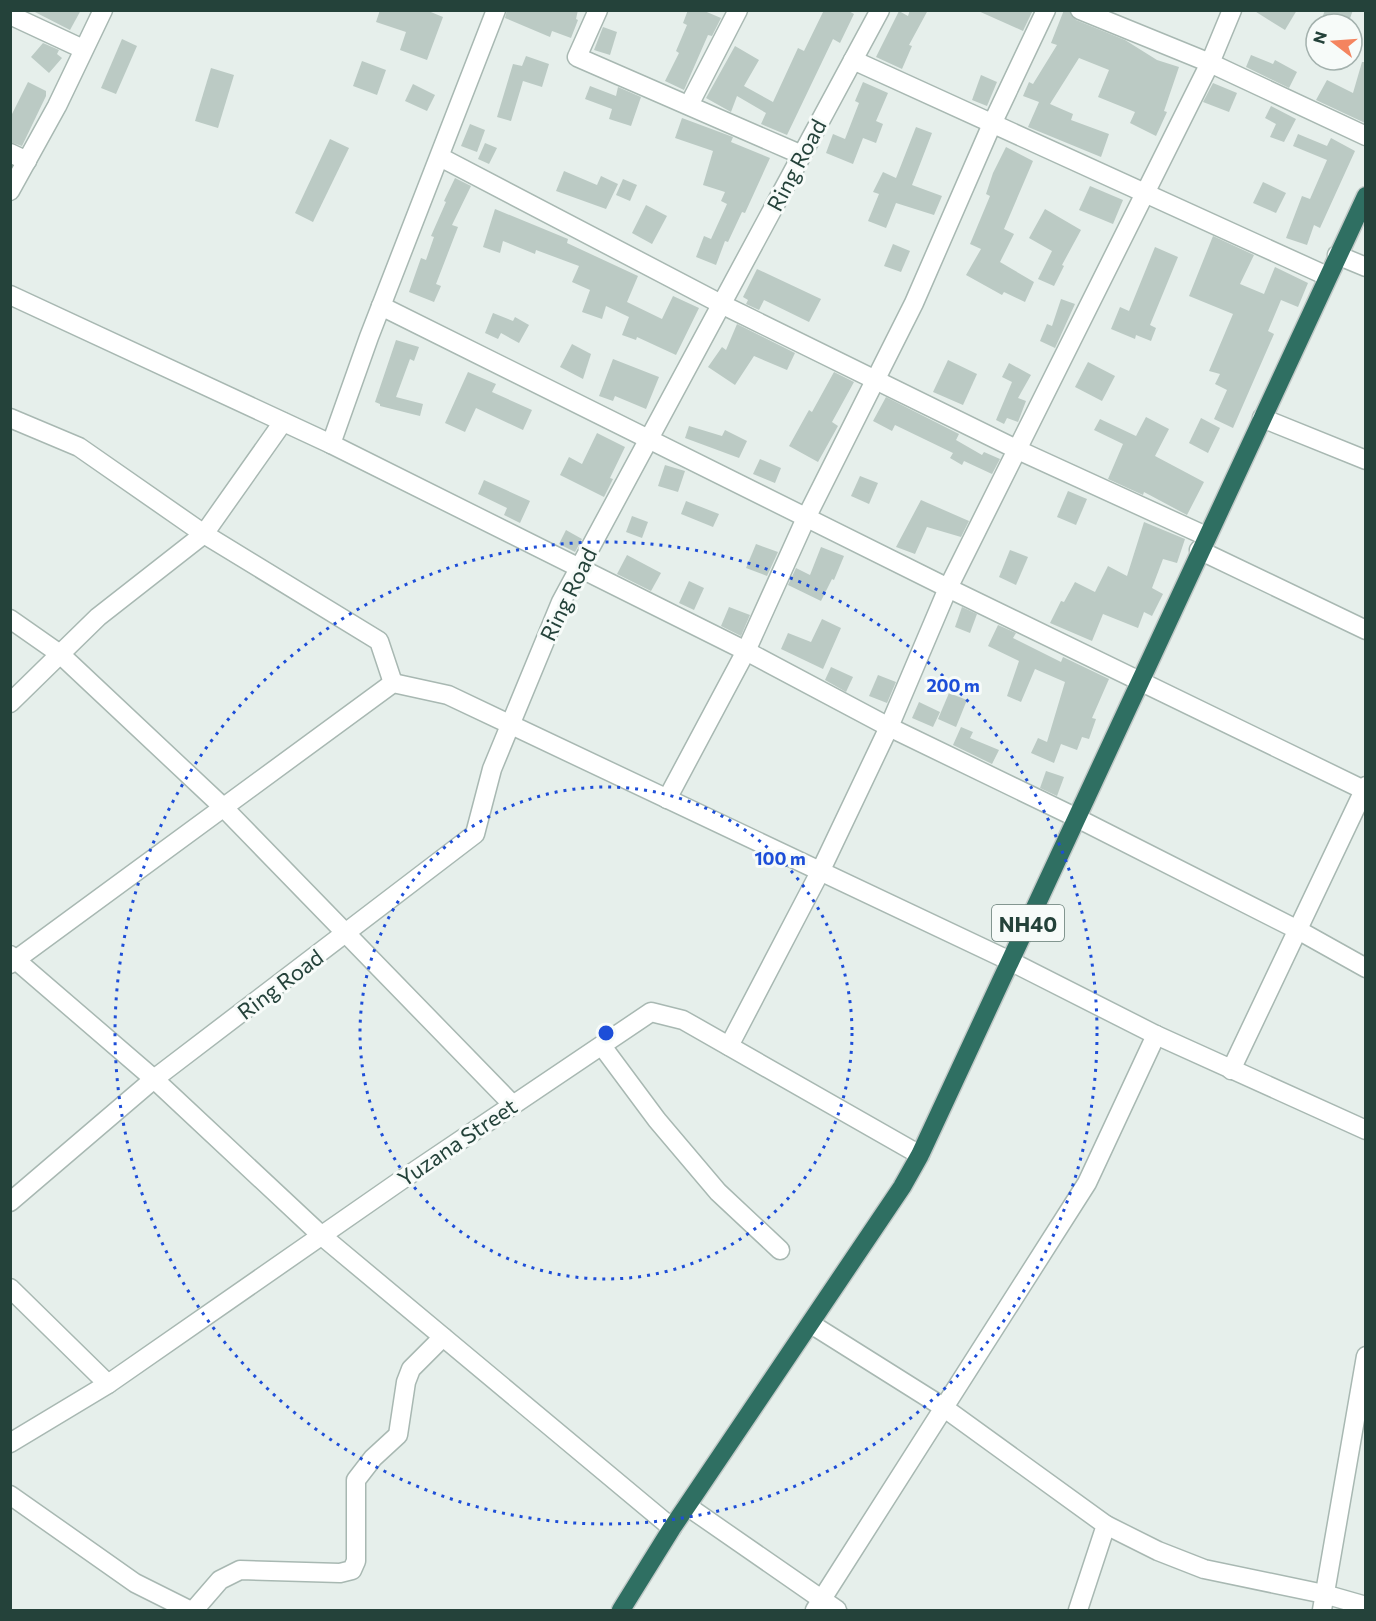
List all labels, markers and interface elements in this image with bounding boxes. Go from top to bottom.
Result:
north arrow [1304,12,1364,72]
text: N [1308,29,1330,46]
street label: Ring Road [760,114,832,216]
street label: Ring Road [534,543,602,645]
text: 200 m [926,674,980,696]
text: 100 m [754,847,806,869]
road number: NH40 [992,905,1064,941]
street label: Ring Road [232,943,328,1025]
centre of rings [596,1023,616,1043]
street label: Yuzana Street [392,1092,522,1192]

